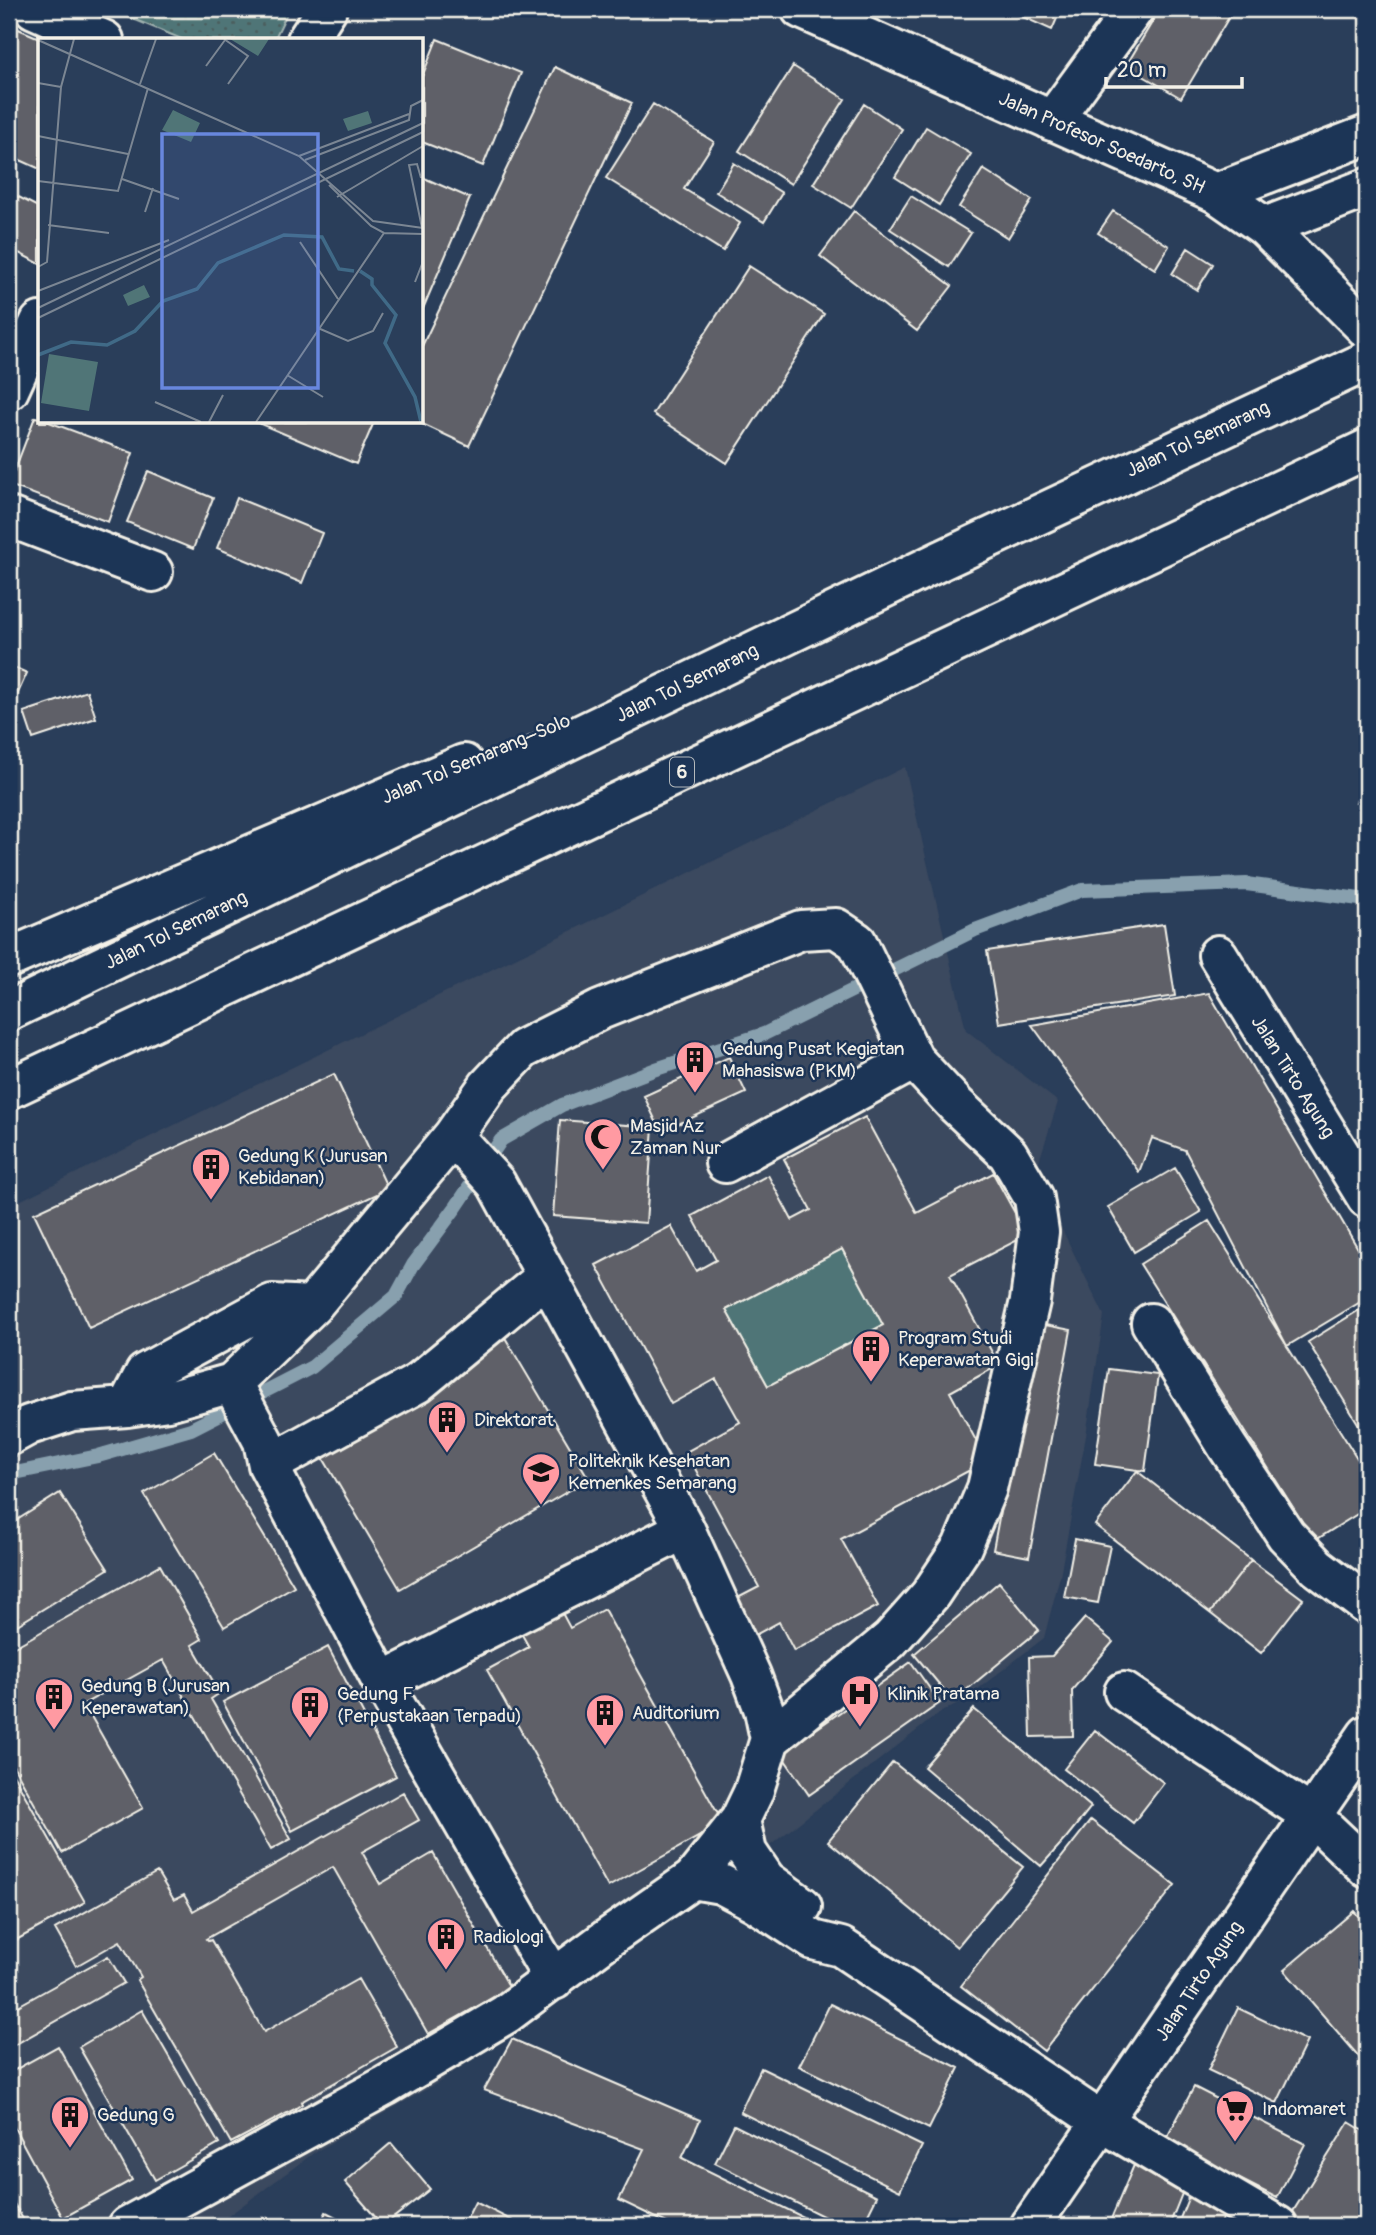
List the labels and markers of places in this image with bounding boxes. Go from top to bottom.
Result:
place label: Gedung Pusat Kegiatan Mahasiswa (PKM) [722,1037,905,1083]
building icon: Gedung Pusat Kegiatan Mahasiswa (PKM) [674,1039,716,1094]
place label: Masjid Az Zaman Nur [630,1114,721,1160]
mosque icon: Masjid Az Zaman Nur [582,1116,624,1171]
place label: Gedung K (Jurusan Kebidanan) [238,1144,388,1190]
building icon: Gedung K (Jurusan Kebidanan) [190,1146,232,1201]
place label: Program Studi Keperawatan Gigi [898,1326,1034,1372]
building icon: Program Studi Keperawatan Gigi [850,1328,892,1383]
building icon: Direktorat [426,1399,468,1454]
place label: Direktorat [474,1408,554,1432]
place label: Politeknik Kesehatan Kemenkes Semarang [568,1449,736,1495]
school or university icon: Politeknik Kesehatan Kemenkes Semarang [520,1451,562,1506]
hospital icon: Klinik Pratama [839,1673,881,1728]
place label: Gedung B (Jurusan Keperawatan) [81,1674,230,1720]
building icon: Gedung B (Jurusan Keperawatan) [33,1676,75,1731]
place label: Gedung F (Perpustakaan Terpadu) [337,1682,522,1728]
place label: Klinik Pratama [887,1682,1000,1706]
building icon: Gedung F (Perpustakaan Terpadu) [289,1684,331,1739]
building icon: Auditorium [584,1692,626,1747]
place label: Auditorium [632,1701,720,1725]
building icon: Radiologi [425,1916,467,1971]
place label: Radiologi [473,1925,543,1949]
supermarket icon: Indomaret [1214,2088,1256,2143]
building icon: Gedung G [49,2094,91,2149]
place label: Indomaret [1262,2097,1346,2121]
place label: Gedung G [97,2103,175,2127]

